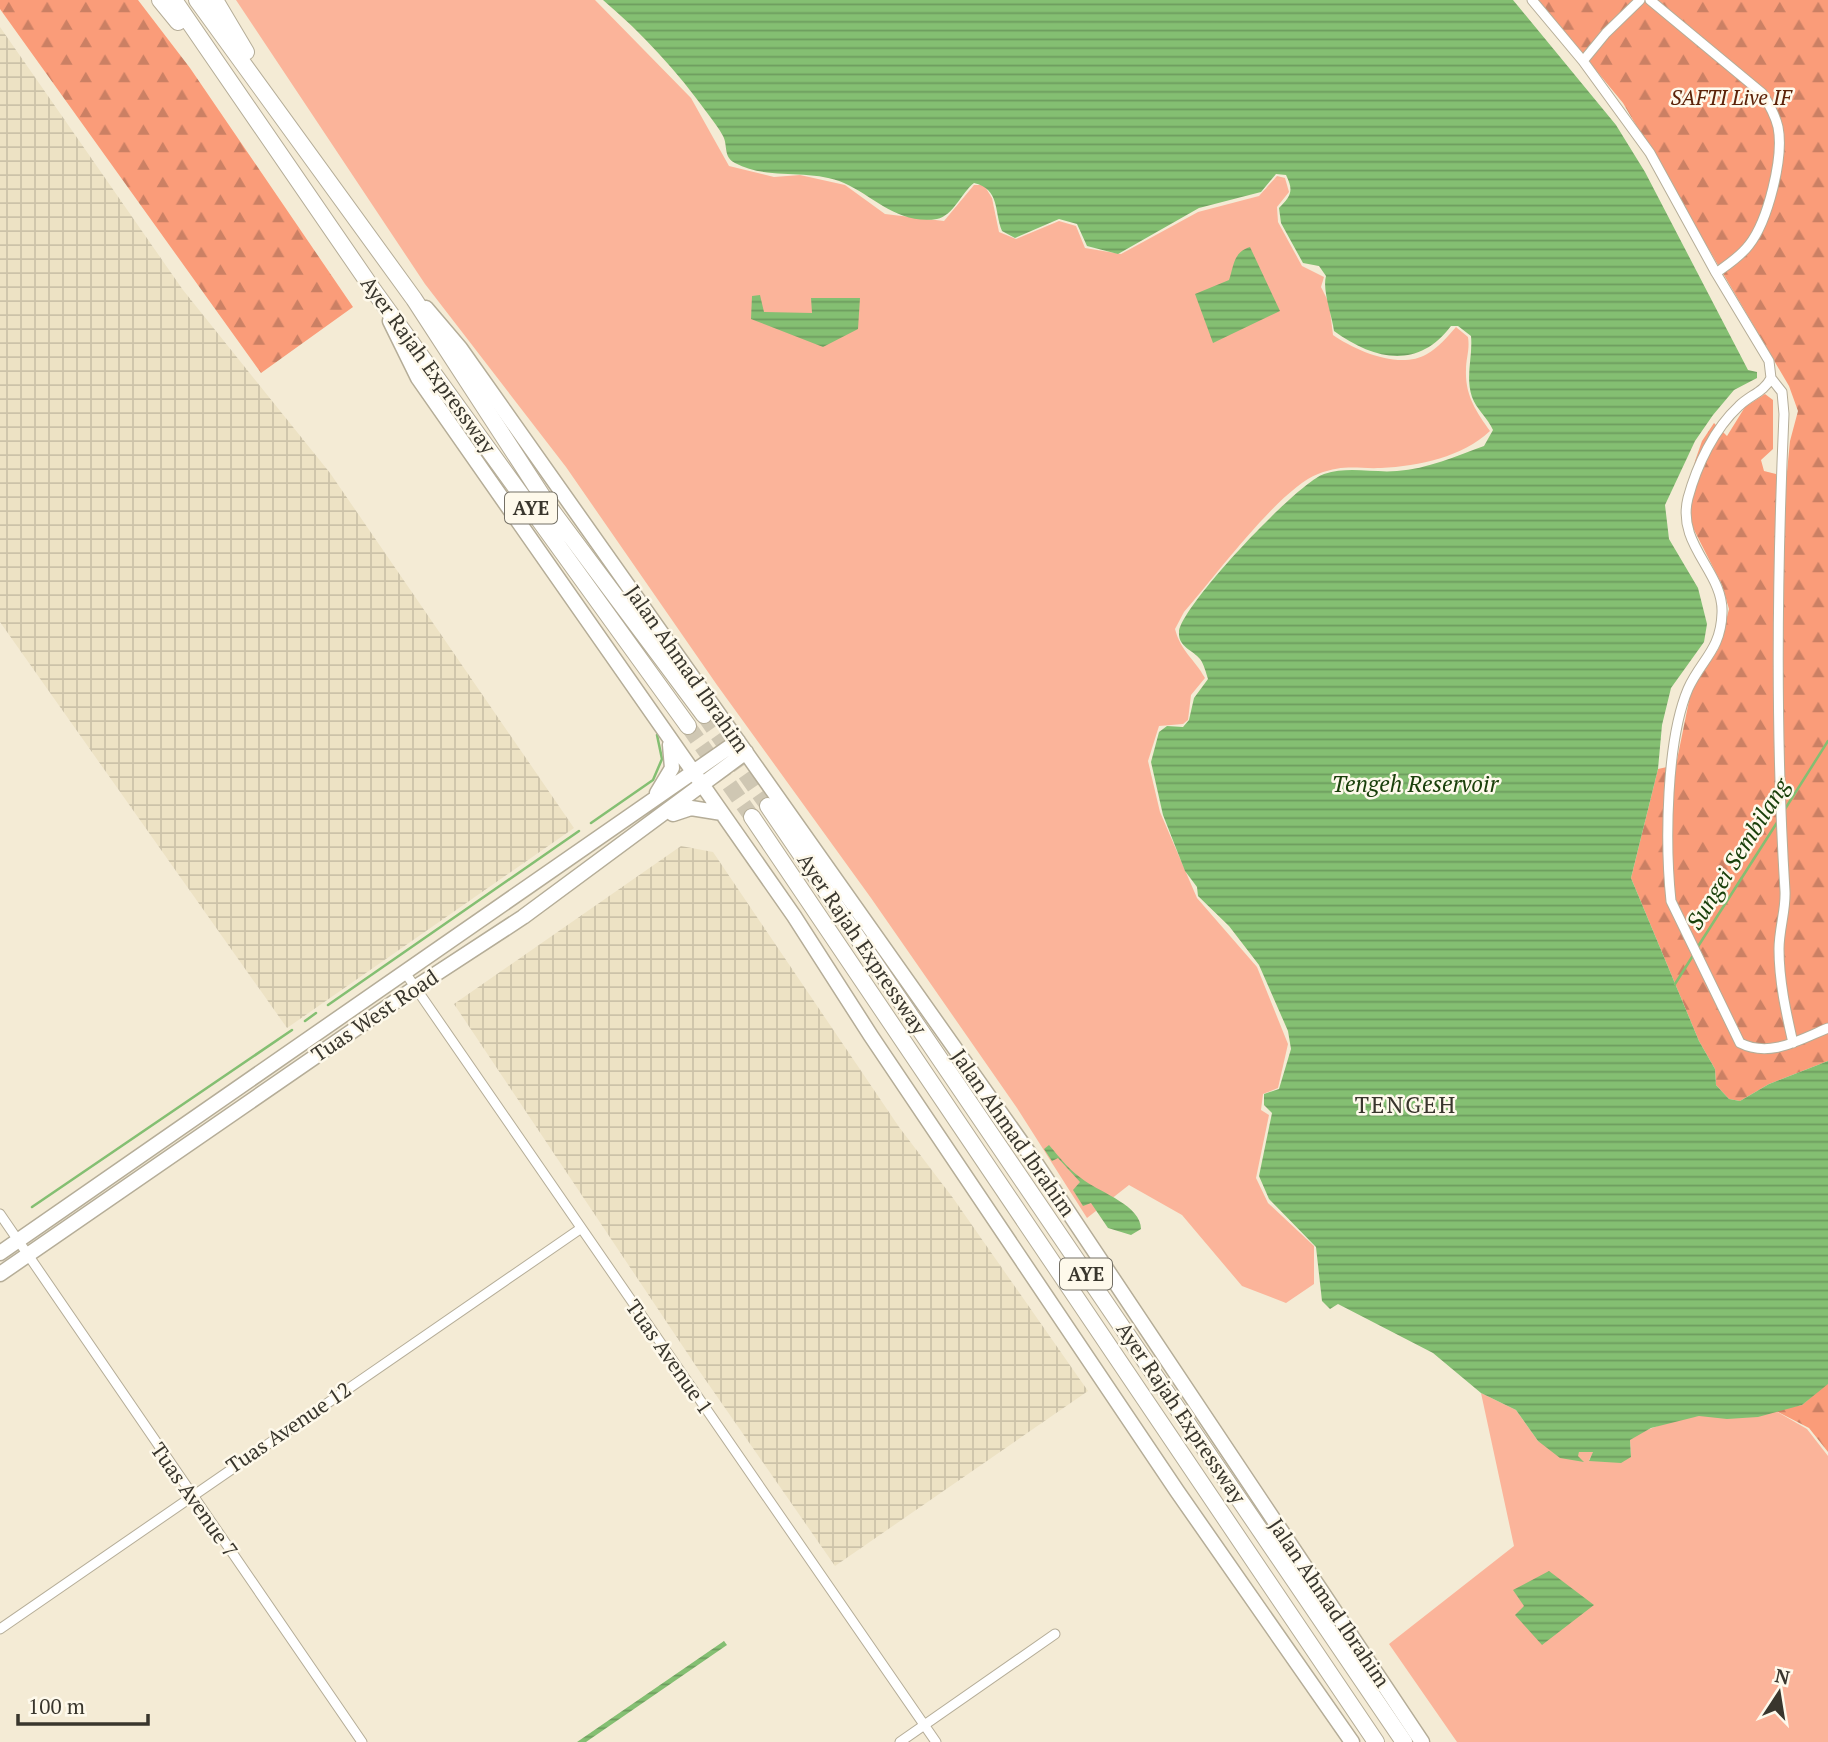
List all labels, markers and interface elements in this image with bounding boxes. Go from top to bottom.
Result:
park label: SAFTI Live IF [1671,83,1793,111]
street label: Ayer Rajah Expressway [355,270,503,459]
road number: AYE [505,492,557,524]
street label: Jalan Ahmad Ibrahim [619,579,756,758]
water label: Tengeh Reservoir [1332,768,1499,799]
water label: Sungei Sembilang [1679,771,1797,935]
street label: Ayer Rajah Expressway [792,847,934,1040]
street label: Tuas West Road [306,962,443,1068]
street label: Jalan Ahmad Ibrahim [945,1043,1082,1222]
district label: TENGEH [1355,1089,1457,1120]
road number: AYE [1060,1258,1112,1290]
street label: Tuas Avenue 1 [620,1294,720,1419]
street label: Ayer Rajah Expressway [1111,1316,1253,1509]
street label: Tuas Avenue 12 [220,1375,356,1479]
street label: Tuas Avenue 7 [145,1437,245,1562]
street label: Jalan Ahmad Ibrahim [1263,1512,1397,1692]
north arrow [1744,1658,1814,1728]
text: N [1773,1662,1793,1690]
scale bar [18,1682,147,1726]
text: 100 m [28,1692,85,1720]

